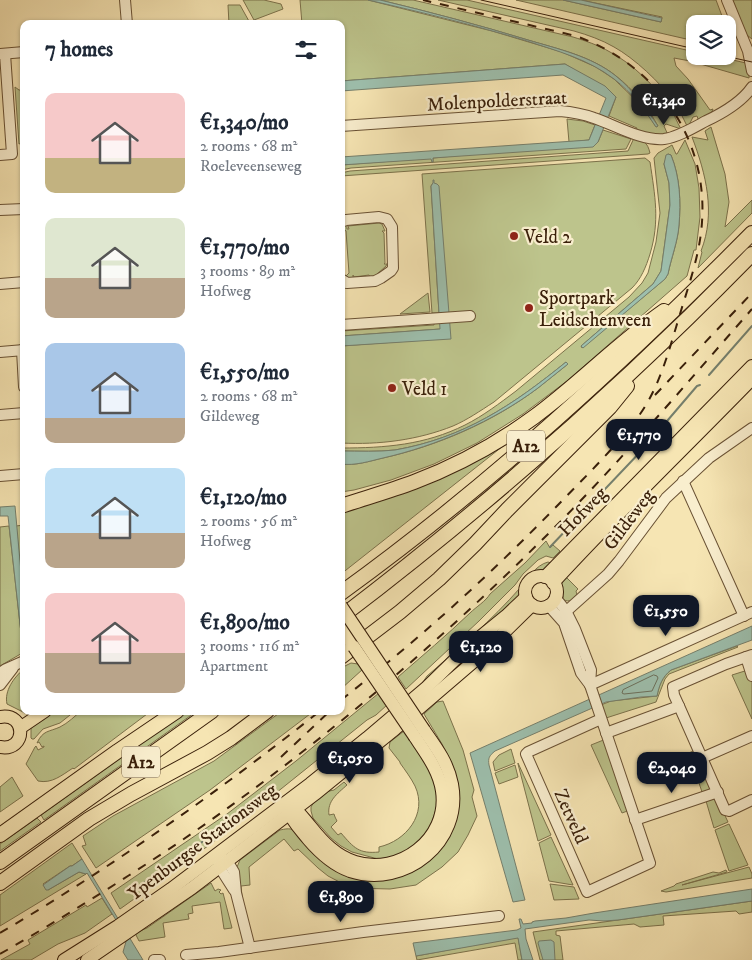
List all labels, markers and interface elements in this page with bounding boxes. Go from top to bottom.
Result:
map controls [686,15,736,65]
button: layers [686,15,736,65]
icon: filters [292,36,320,64]
text: 7 homes [45,37,113,63]
pin: €1,340 [623,84,705,126]
street label: Molenpolderstraat [426,86,568,117]
text: €1,340 [642,90,686,110]
text: €1,340/mo [200,110,289,136]
icon: home [85,113,145,173]
text: 2 rooms · 68 m² [200,136,297,156]
text: Roeleveenseweg [200,156,302,176]
place label: Veld 2 [523,226,572,249]
marker: Veld 2 [508,230,520,242]
text: €1,770/mo [200,235,289,261]
icon: home [85,238,145,298]
text: 3 rooms · 89 m² [200,261,295,281]
text: Hofweg [200,281,251,301]
place label: Sportpark Leidschenveen [539,287,651,332]
marker: Sportpark Leidschenveen [523,302,535,314]
text: €1,550/mo [200,360,289,386]
icon: home [85,363,145,423]
place label: Veld 1 [401,378,447,401]
marker: Veld 1 [386,382,398,394]
text: 2 rooms · 68 m² [200,386,297,406]
text: Gildeweg [200,406,259,426]
pin: €1,770 [598,418,680,461]
text: €1,770 [617,425,661,445]
road number: A12 [507,431,545,462]
street label: Hofweg [554,482,613,542]
street label: Gildeweg [599,484,660,555]
text: €1,120/mo [200,485,287,511]
icon: home [85,488,145,548]
text: 2 rooms · 56 m² [200,511,297,531]
text: Hofweg [200,531,251,551]
pin: €1,550 [625,594,707,637]
text: €1,550 [644,601,688,621]
text: €1,890/mo [200,610,290,636]
icon: home [85,613,145,673]
pin: €1,120 [440,630,522,673]
text: 3 rooms · 116 m² [200,636,299,656]
text: €1,120 [460,637,502,657]
text: Apartment [200,656,268,676]
pin: €1,050 [309,742,391,784]
road number: A12 [122,746,160,778]
text: €1,050 [328,748,372,768]
pin: €2,040 [631,752,713,794]
text: €2,040 [648,758,696,778]
street label: Ypenburgse Stationsweg [124,778,283,906]
street label: Zetveld [548,786,593,848]
pin: €1,890 [300,880,382,923]
text: €1,890 [319,887,363,907]

